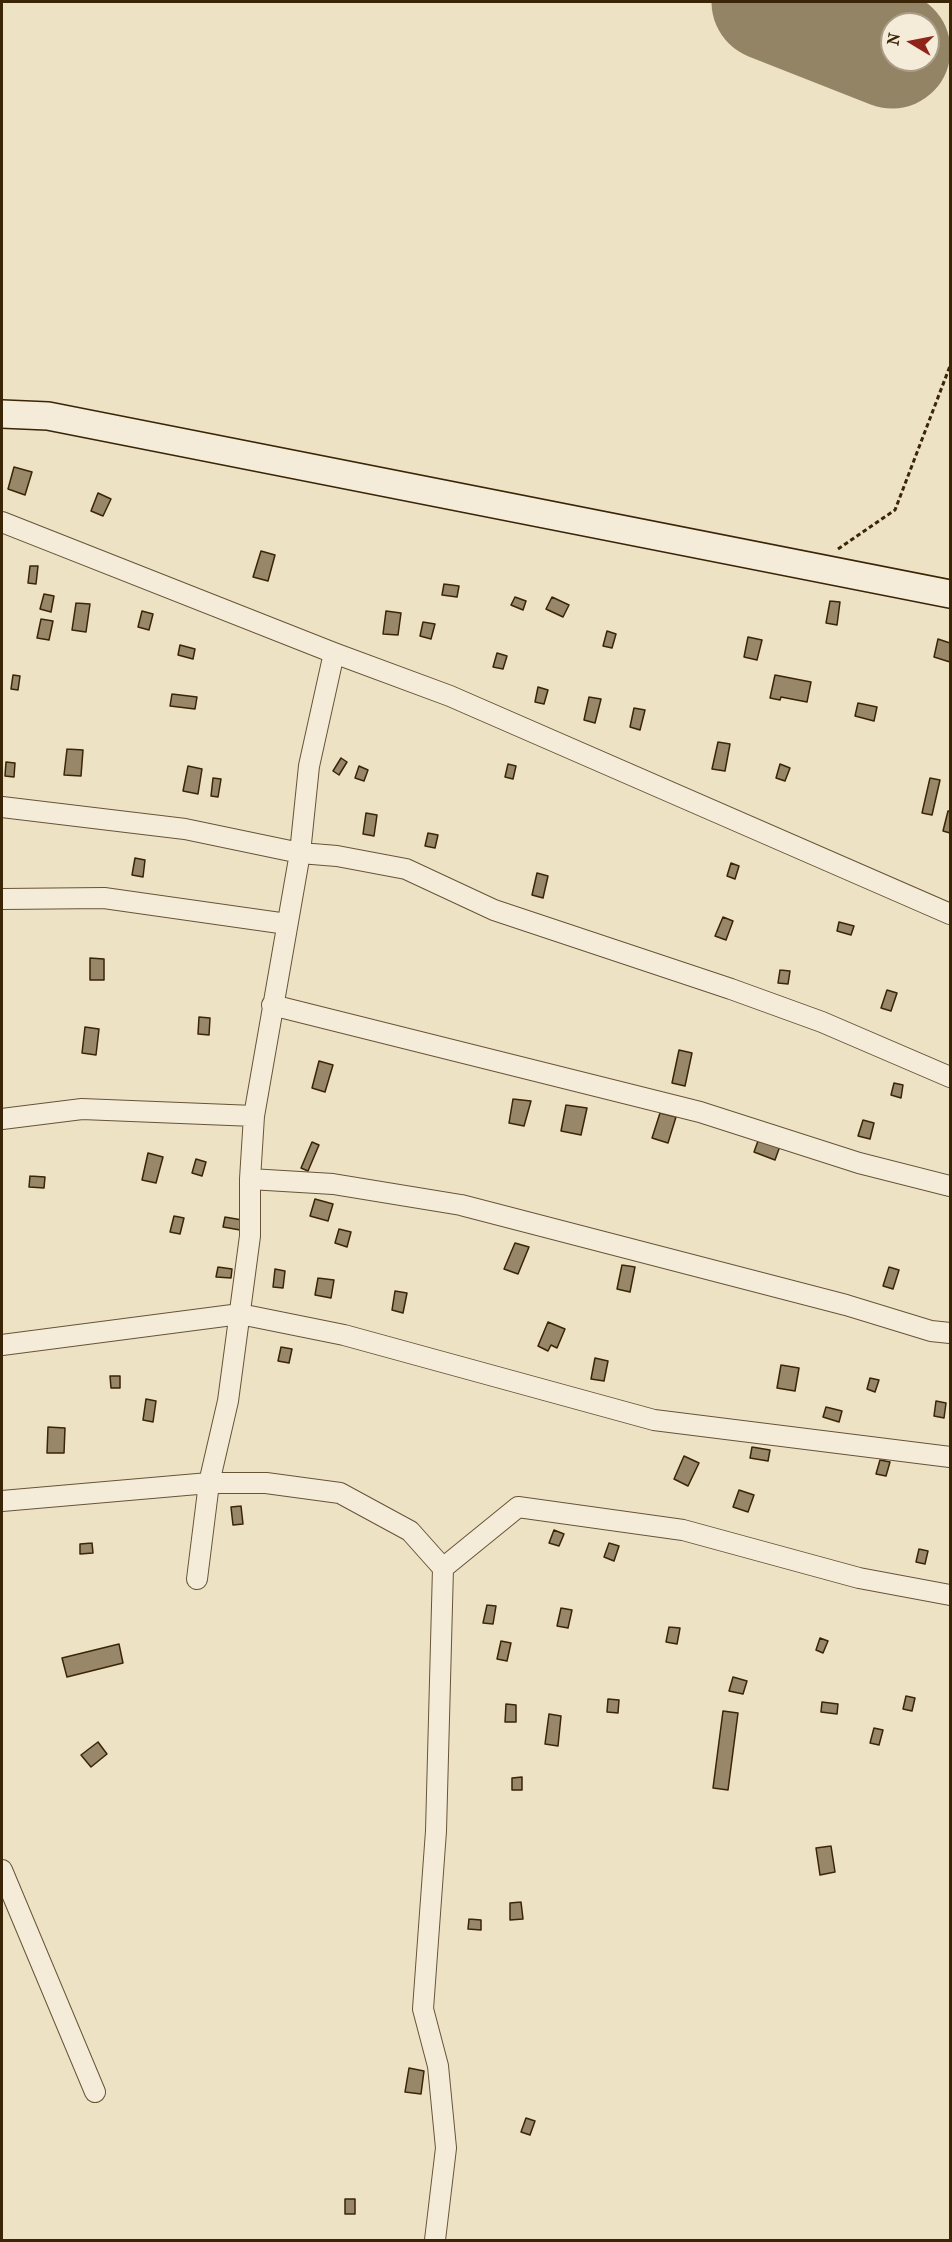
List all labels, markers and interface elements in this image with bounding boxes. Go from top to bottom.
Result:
north arrow [880,12,940,72]
text: N [883,32,904,47]

